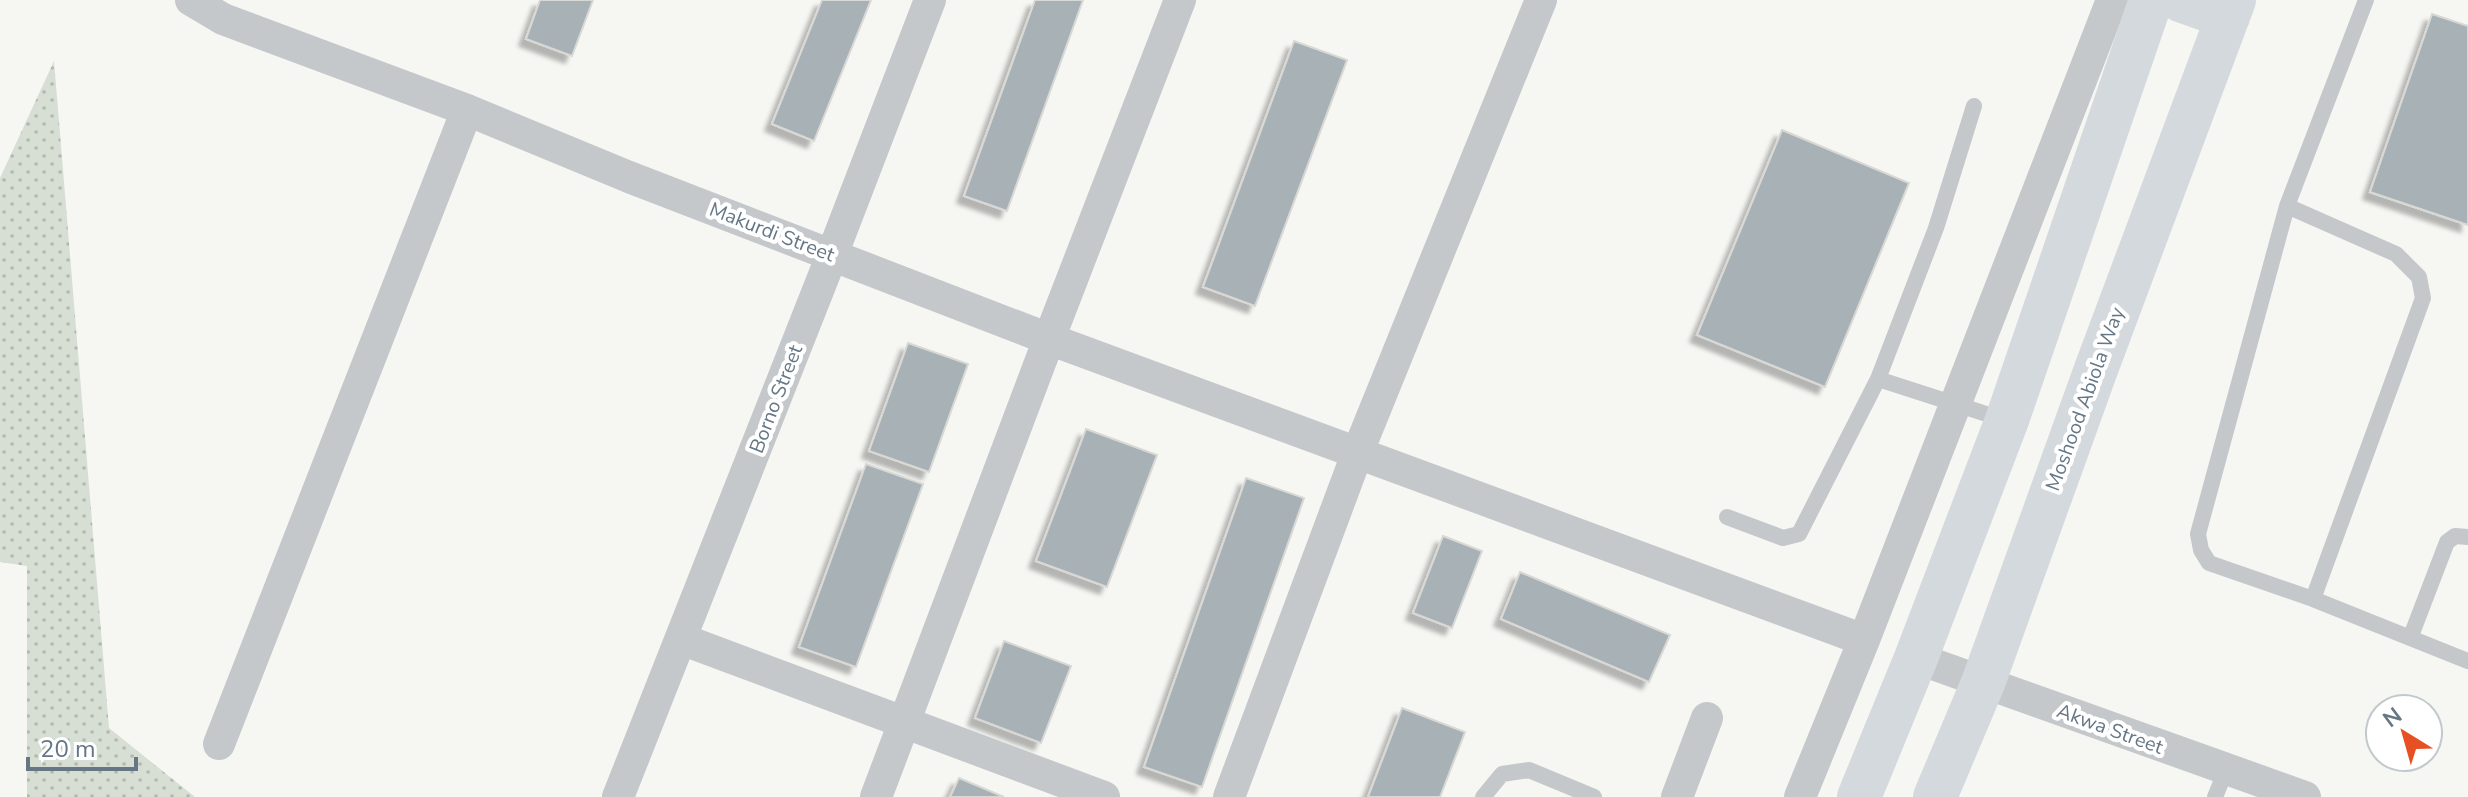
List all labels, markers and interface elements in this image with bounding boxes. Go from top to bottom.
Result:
street label: Makurdi Street [706,196,839,269]
street label: Moshood Abiola Way [2039,303,2131,495]
street label: Borno Street [743,340,809,457]
north arrow [2364,693,2444,773]
street label: Akwa Street [2053,697,2168,761]
text: N [2377,701,2408,735]
scale bar [28,721,136,771]
text: 20 m [40,733,96,765]

